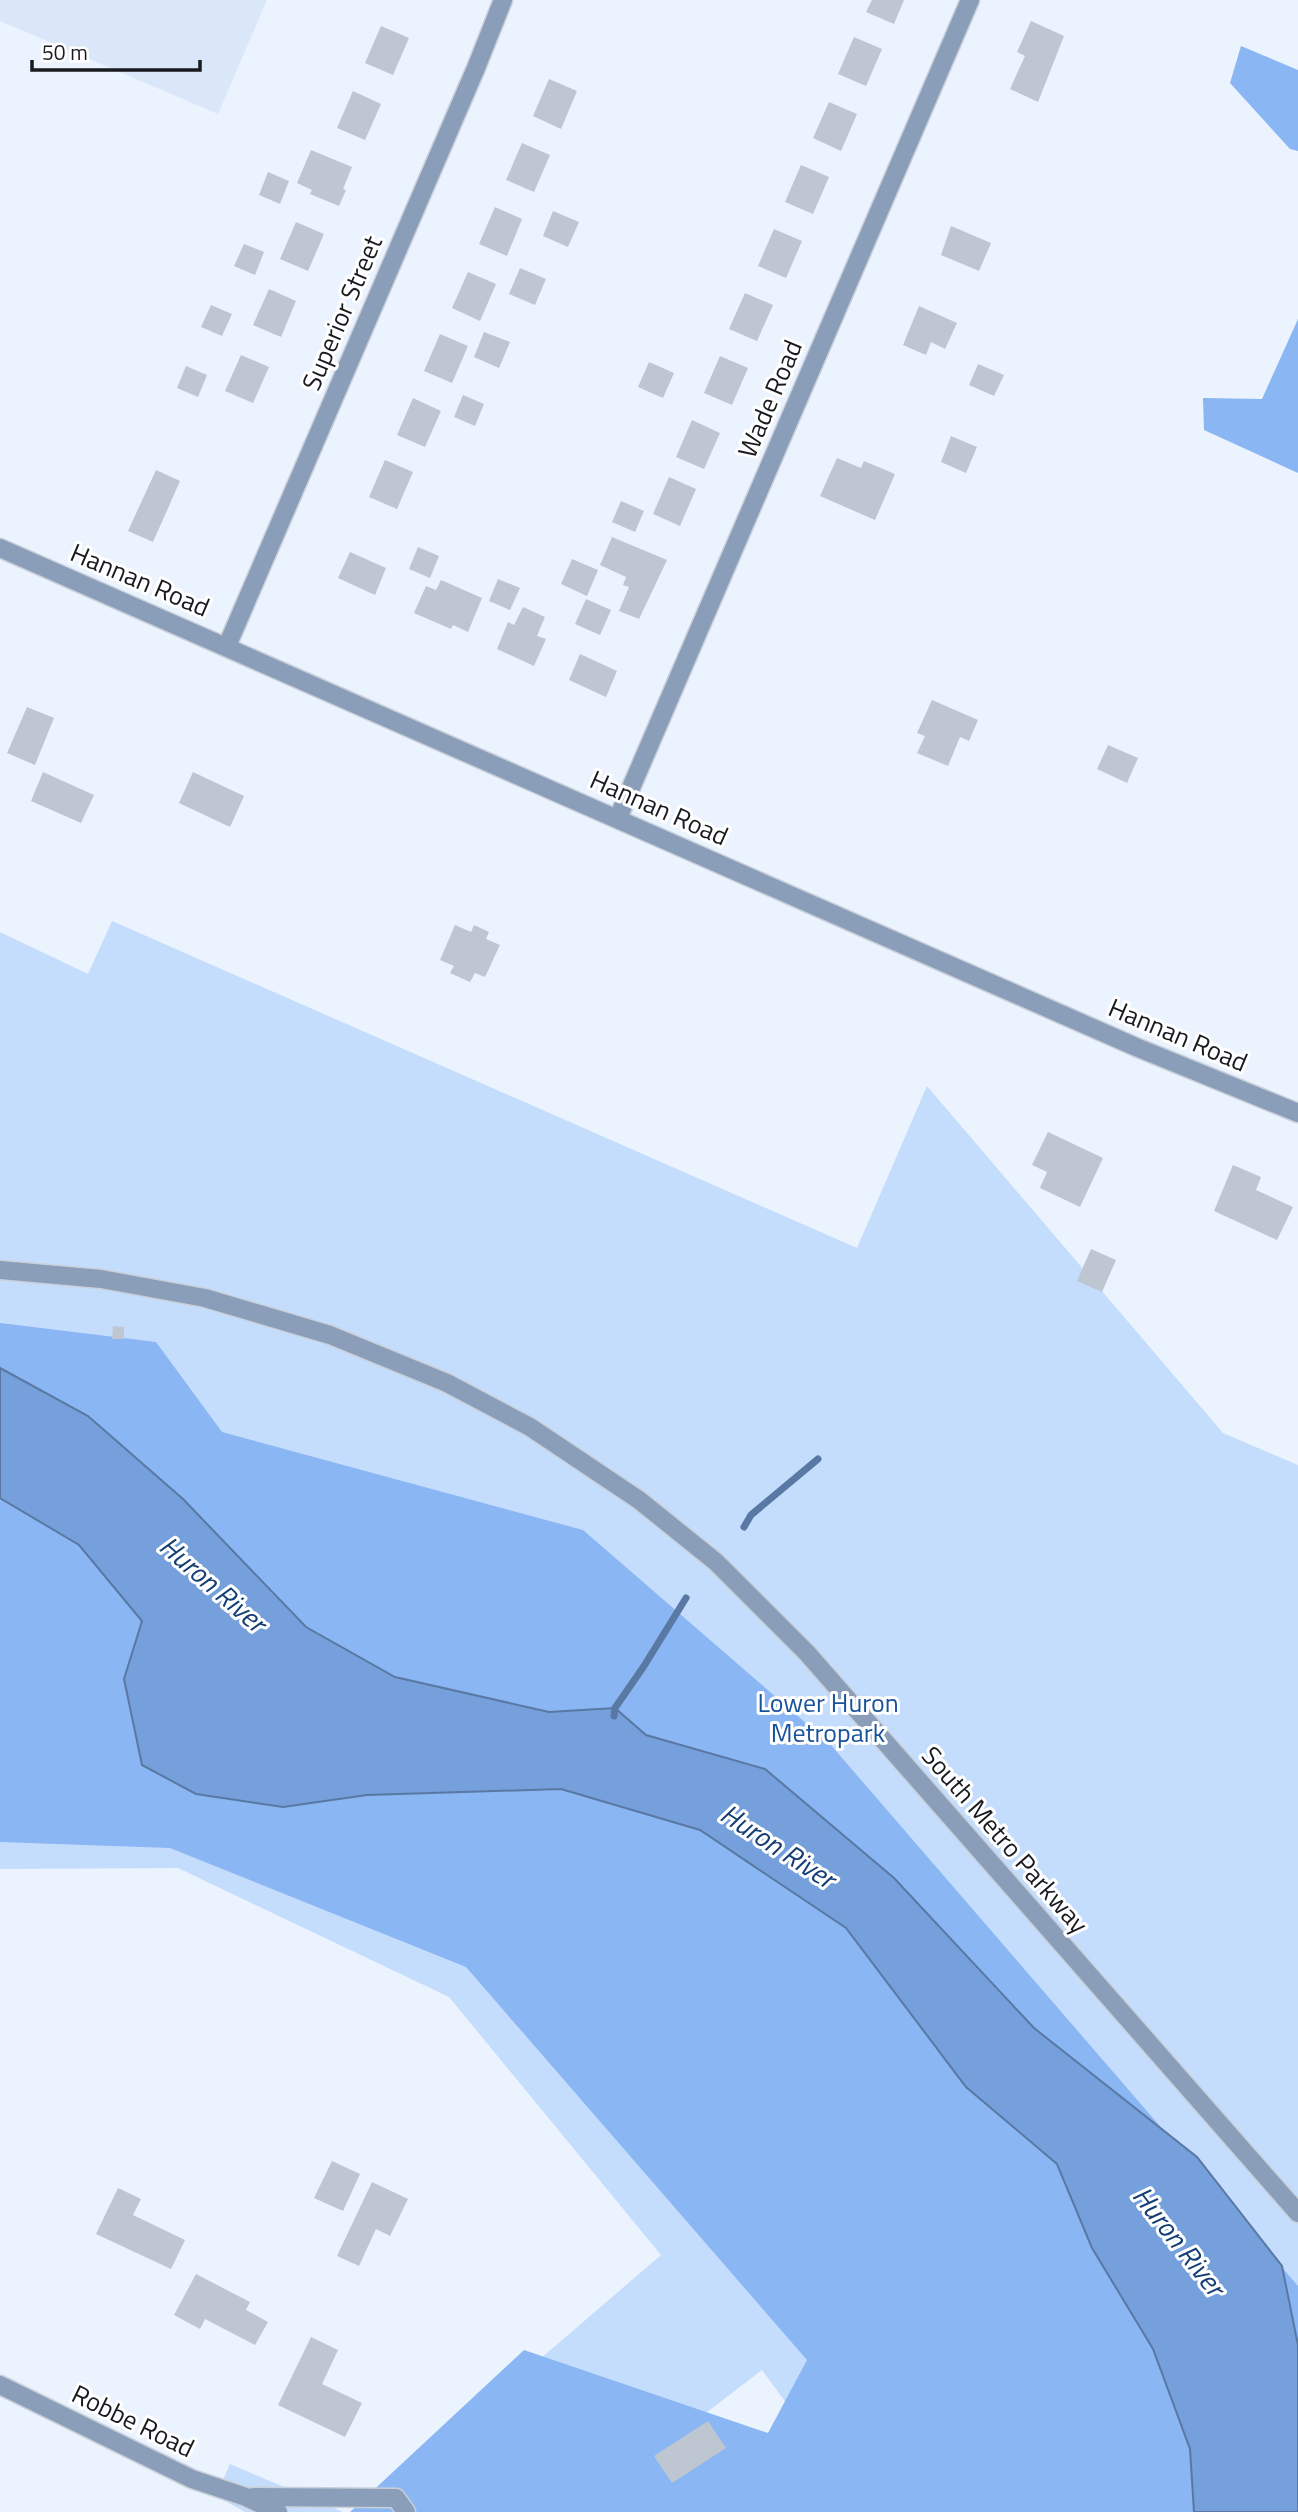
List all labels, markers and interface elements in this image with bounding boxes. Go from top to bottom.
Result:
scale bar [32,28,200,72]
text: 50 m [42,36,88,68]
street label: Superior Street [291,229,392,396]
street label: Wade Road [727,334,812,464]
street label: Hannan Road [65,533,216,626]
street label: Hannan Road [584,760,735,855]
street label: Hannan Road [1103,988,1254,1081]
water label: Huron River [150,1525,279,1644]
park label: Lower Huron Metropark [757,1683,899,1752]
street label: South Metro Parkway [913,1737,1098,1942]
water label: Huron River [712,1792,847,1901]
water label: Huron River [1123,2176,1238,2307]
street label: Robbe Road [65,2374,201,2467]

